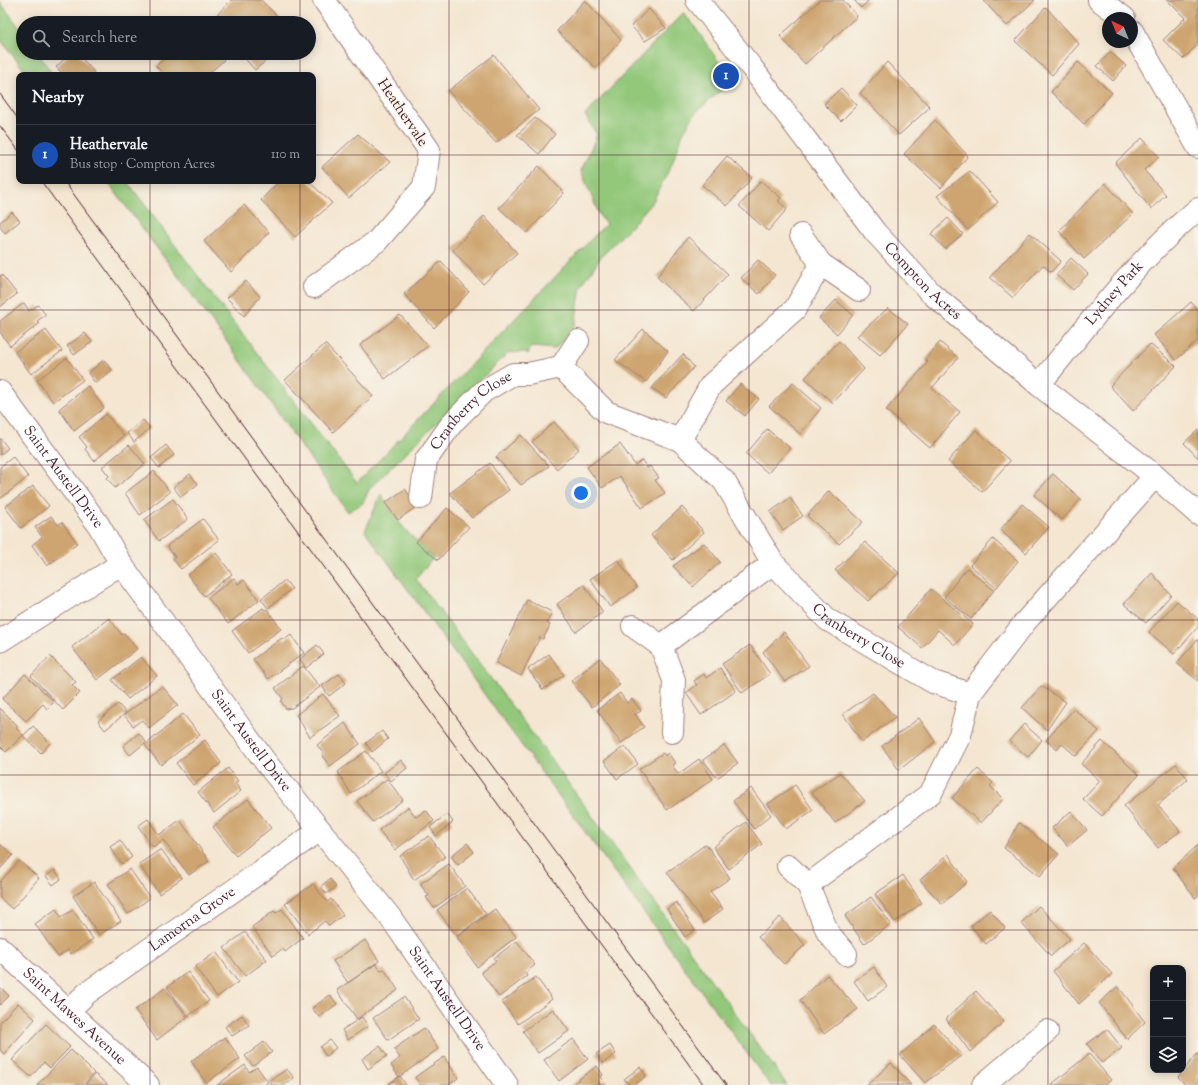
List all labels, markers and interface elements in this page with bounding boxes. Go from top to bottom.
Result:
north arrow [1102,12,1138,48]
search box [16,16,316,60]
icon: search [30,27,52,49]
text: Search here [62,28,137,49]
pin: 1 [713,61,739,91]
street label: Heathervale [372,75,432,151]
text: Nearby [32,86,84,110]
text: Heathervale [70,135,148,156]
text: 1 [43,146,47,164]
text: 110 m [271,146,300,164]
text: Bus stop · Compton Acres [70,156,215,174]
street label: Compton Acres [879,238,966,325]
street label: Lydney Park [1081,256,1149,330]
street label: Cranberry Close [425,366,516,455]
street label: Saint Austell Drive [18,421,108,533]
your location [571,483,591,503]
street label: Cranberry Close [807,599,909,674]
street label: Saint Austell Drive [206,685,296,797]
street label: Lamorna Grove [145,882,240,957]
street label: Saint Austell Drive [403,942,491,1055]
street label: Saint Mawes Avenue [18,963,131,1070]
map controls [1150,965,1186,1073]
button: + [1150,965,1186,1001]
button: − [1150,1001,1186,1037]
button: layers [1150,1037,1186,1073]

